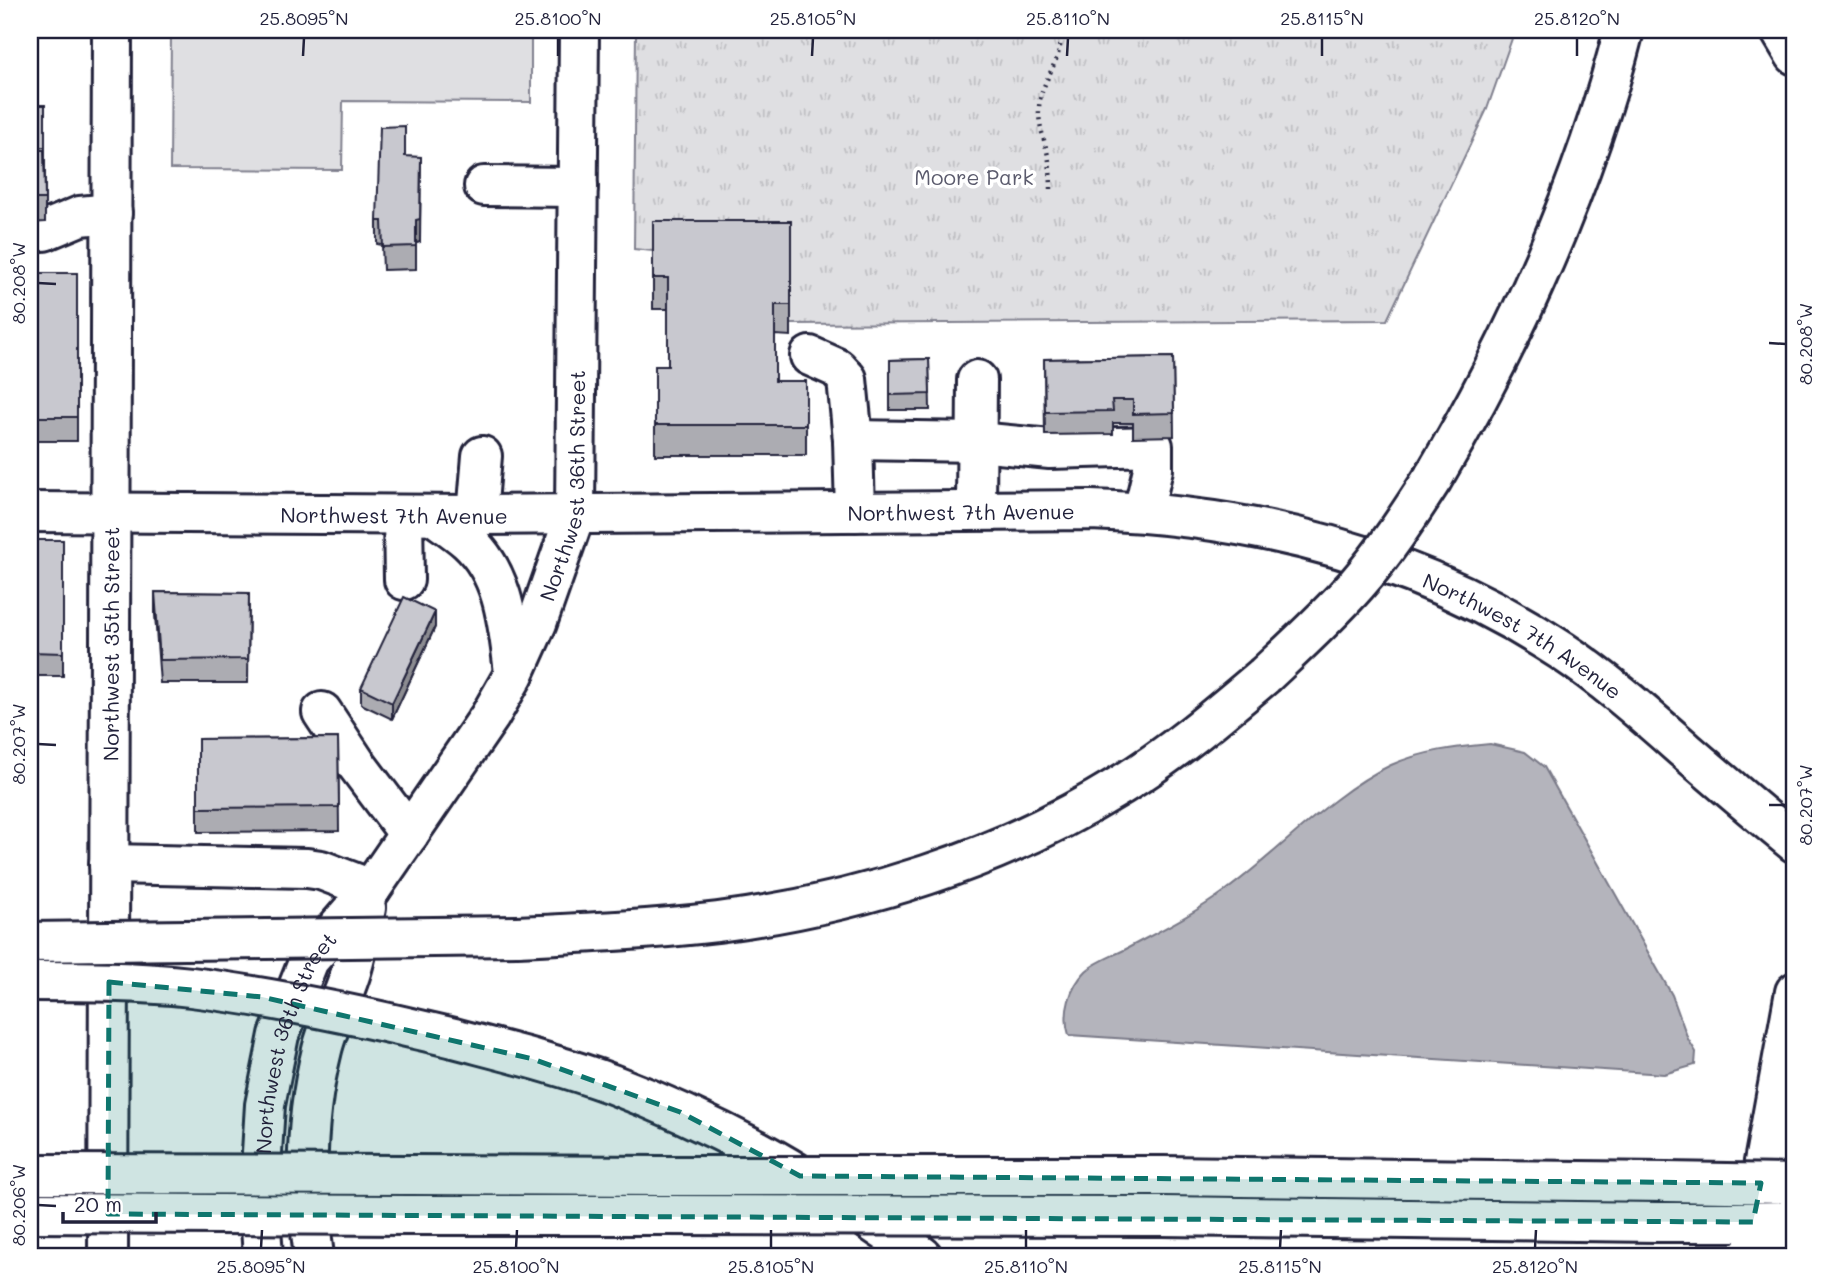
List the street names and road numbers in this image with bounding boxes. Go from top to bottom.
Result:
street label: Northwest 36th Street [532,370,590,604]
street label: Northwest 7th Avenue [847,497,1075,525]
street label: Northwest 7th Avenue [280,500,508,529]
street label: Northwest 35th Street [96,527,124,761]
street label: Northwest 7th Avenue [1419,566,1628,704]
street label: Northwest 36th Street [248,926,341,1155]

